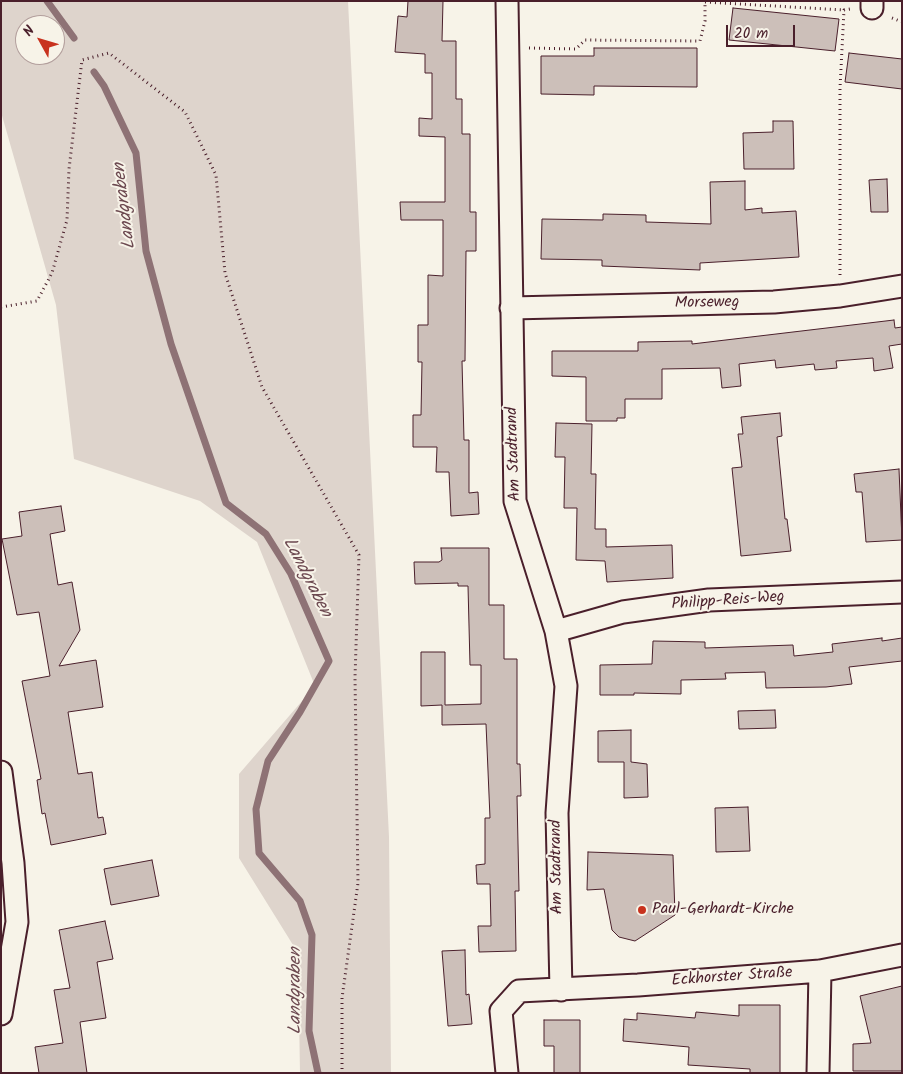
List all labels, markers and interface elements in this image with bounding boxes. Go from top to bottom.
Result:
north arrow [15,15,65,65]
scale bar [728,15,797,47]
text: N [18,21,40,42]
text: 20 m [734,22,768,46]
water label: Landgraben [110,162,142,250]
street label: Morseweg [674,294,740,314]
street label: Am Stadtrand [504,406,526,502]
water label: Landgraben [277,534,335,622]
street label: Philipp-Reis-Weg [671,588,785,616]
street label: Am Stadtrand [548,820,568,914]
place label: Paul-Gerhardt-Kirche [652,900,794,920]
marker: Paul-Gerhardt-Kirche [636,904,648,916]
water label: Landgraben [286,948,308,1034]
street label: Eckhorster Straße [671,964,793,992]

